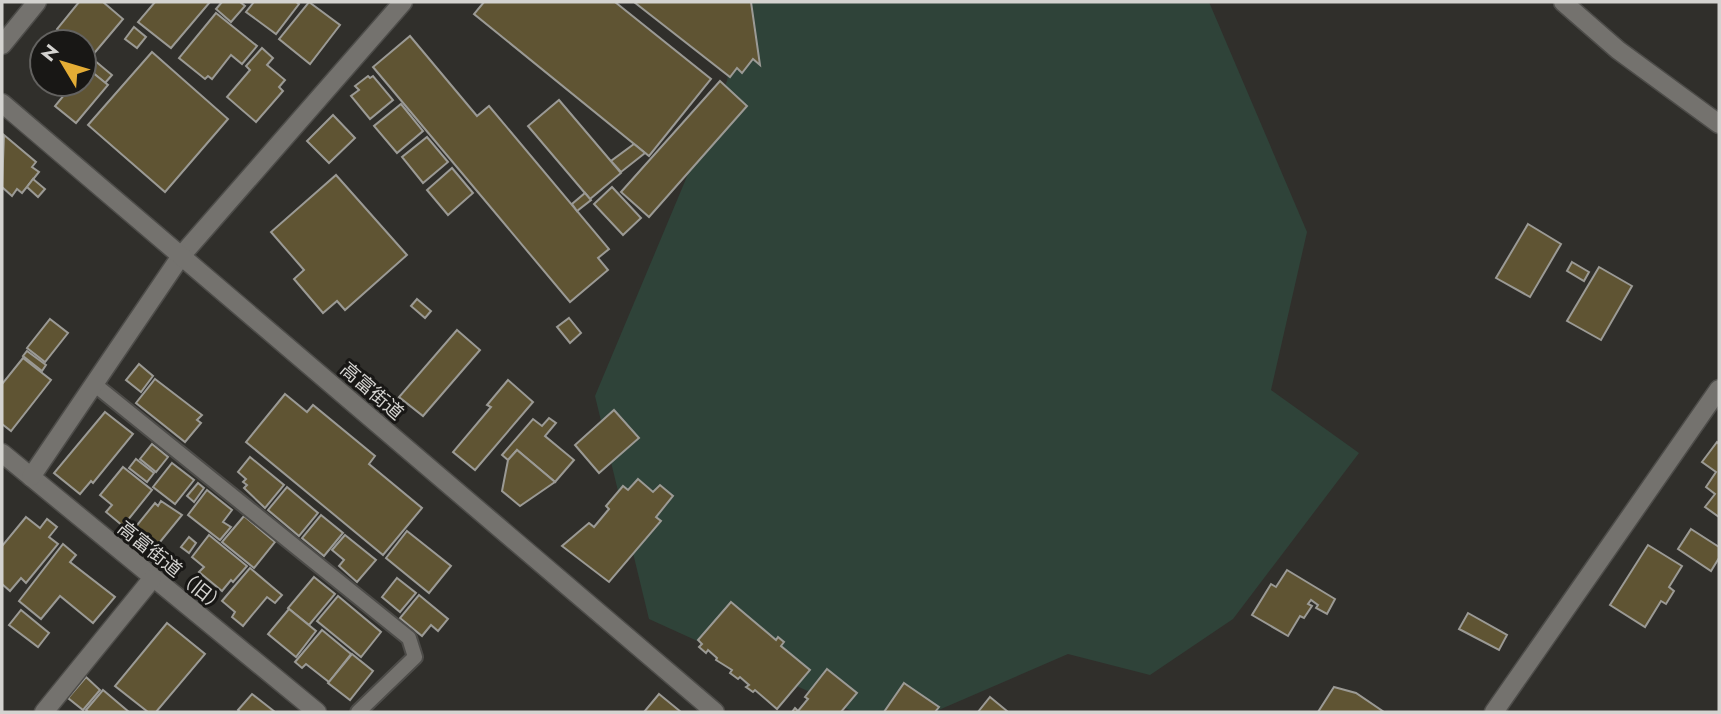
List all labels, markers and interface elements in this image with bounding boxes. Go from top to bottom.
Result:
north arrow [28,28,98,98]
text: N [35,39,65,67]
street label: 高富街道 [334,356,410,426]
street label: 高富街道（旧） [112,515,232,619]

